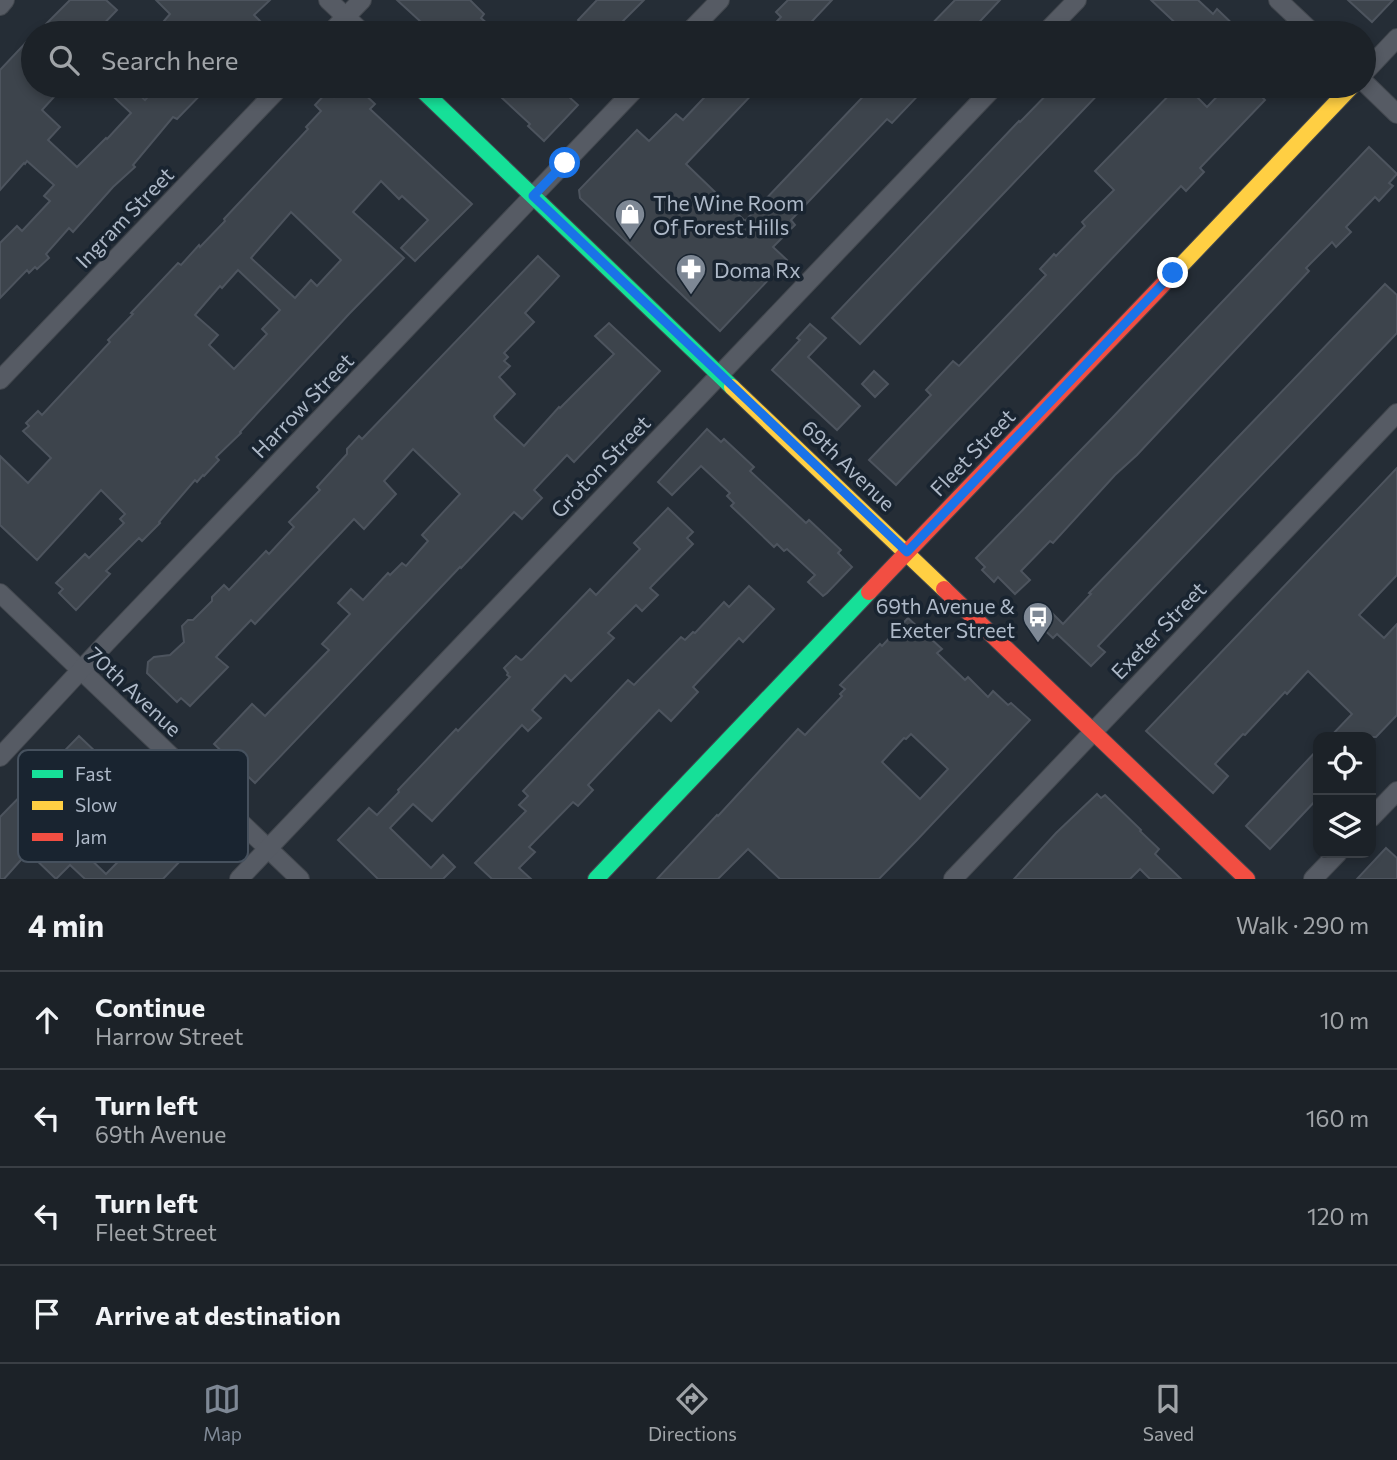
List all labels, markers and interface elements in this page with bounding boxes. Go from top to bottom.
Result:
search box [21,21,1376,98]
icon: search [45,41,83,79]
text: Search here [101,44,239,75]
route start [549,147,580,178]
street label: Ingram Street [70,162,178,272]
place label: The Wine Room Of Forest Hills [653,190,804,239]
shop icon: The Wine Room Of Forest Hills [613,197,647,241]
pharmacy icon: Doma Rx [674,252,708,296]
place label: Doma Rx [714,257,801,282]
route end [1157,257,1188,288]
street label: Harrow Street [246,348,358,462]
street label: Fleet Street [924,403,1020,501]
street label: Groton Street [545,410,655,522]
street label: 69th Avenue [797,414,901,516]
street label: Exeter Street [1105,576,1211,684]
place label: 69th Avenue & Exeter Street [876,593,1016,642]
bus stop icon: 69th Avenue & Exeter Street [1021,600,1055,644]
street label: 70th Avenue [83,641,187,741]
map controls [1313,732,1376,858]
button: locate [1313,732,1376,795]
legend [18,750,248,862]
text: Fast [75,762,112,785]
text: Slow [75,793,117,816]
button: layers [1313,795,1376,858]
text: Jam [75,825,107,848]
text: 4 min [28,906,104,943]
text: Walk · 290 m [1236,911,1369,939]
text: Continue [95,991,205,1022]
icon: ahead [28,1001,66,1039]
text: 10 m [1320,1006,1369,1034]
text: Harrow Street [95,1022,243,1050]
text: Turn left [95,1089,198,1120]
icon: left [28,1099,66,1137]
text: 160 m [1306,1104,1369,1132]
text: 69th Avenue [95,1120,226,1148]
text: Turn left [95,1187,198,1218]
icon: left [28,1197,66,1235]
text: 120 m [1307,1202,1369,1230]
text: Fleet Street [95,1218,217,1246]
icon: arrive [28,1295,66,1333]
text: Arrive at destination [95,1299,341,1330]
tab: Map [203,1380,242,1445]
tab: Directions [648,1380,737,1445]
tab: Saved [1143,1380,1194,1445]

